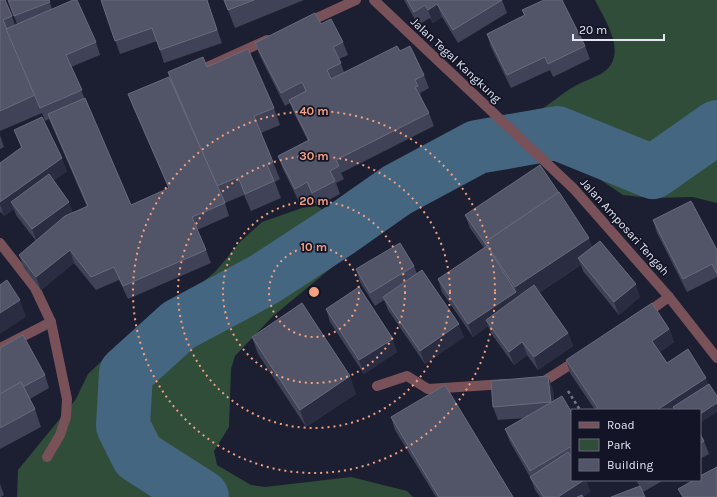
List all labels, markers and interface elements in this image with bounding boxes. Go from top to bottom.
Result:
street label: Jalan Tegal Kangkung [408,15,504,106]
scale bar [573,16,664,42]
text: 20 m [579,23,607,37]
text: 40 m [299,104,329,118]
text: 30 m [299,149,329,163]
street label: Jalan Amposari Tengah [578,175,672,279]
text: 20 m [299,194,329,208]
text: 10 m [301,240,327,254]
centre of rings [307,285,321,299]
legend [571,409,701,481]
text: Road [607,418,635,432]
text: Park [607,438,632,452]
text: Building [607,458,654,472]

